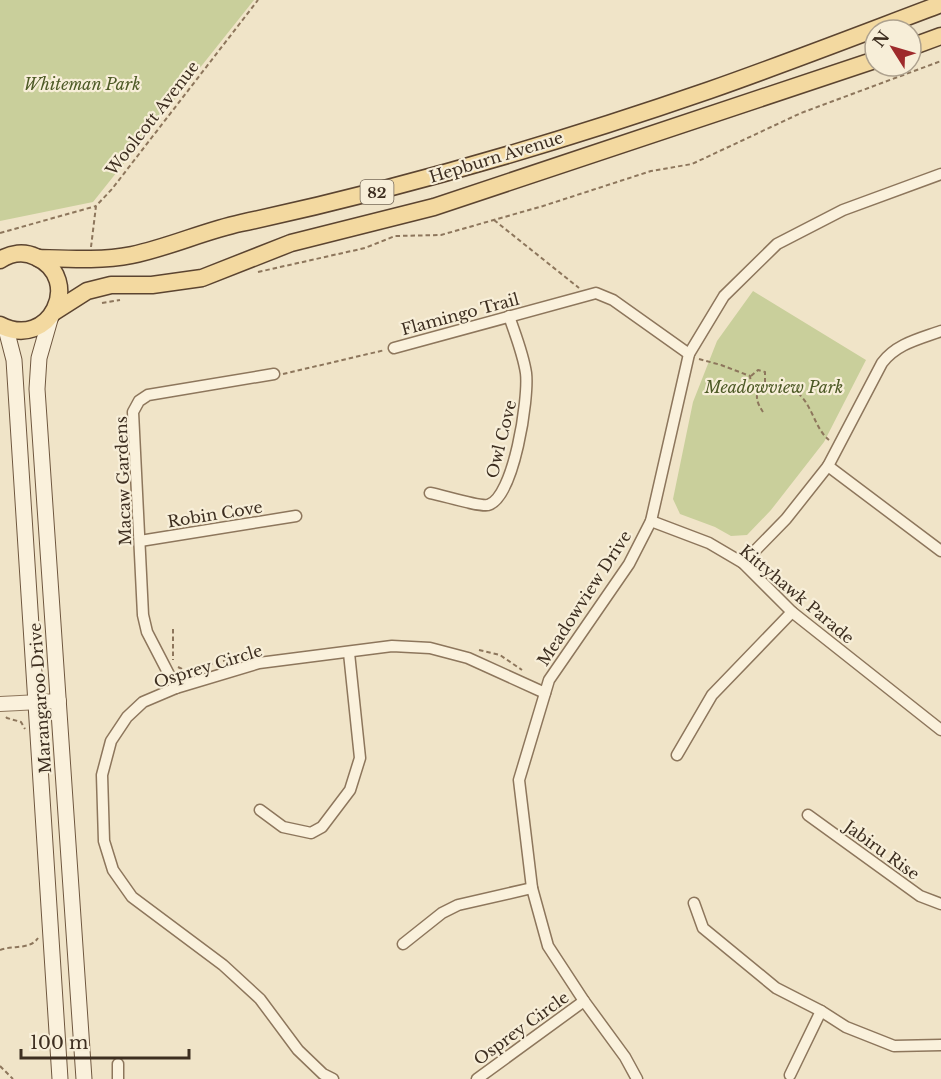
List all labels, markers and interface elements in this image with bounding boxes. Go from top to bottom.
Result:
north arrow [863,18,923,78]
text: N [869,27,894,51]
street label: Woolcott Avenue [100,57,203,180]
park label: Whiteman Park [24,74,140,94]
street label: Hepburn Avenue [427,127,565,187]
road number: 82 [360,180,394,204]
street label: Flamingo Trail [399,289,521,339]
park label: Meadowview Park [704,377,843,397]
street label: Owl Cove [482,398,520,480]
street label: Macaw Gardens [111,416,135,546]
street label: Robin Cove [166,497,264,531]
street label: Meadowview Drive [533,527,635,669]
street label: Kittyhawk Parade [736,540,858,648]
street label: Marangaroo Drive [25,622,55,774]
street label: Osprey Circle [151,640,265,692]
street label: Jabiru Rise [839,815,923,884]
street label: Osprey Circle [470,987,572,1069]
scale bar [21,1022,189,1060]
text: 100 m [30,1032,88,1054]

